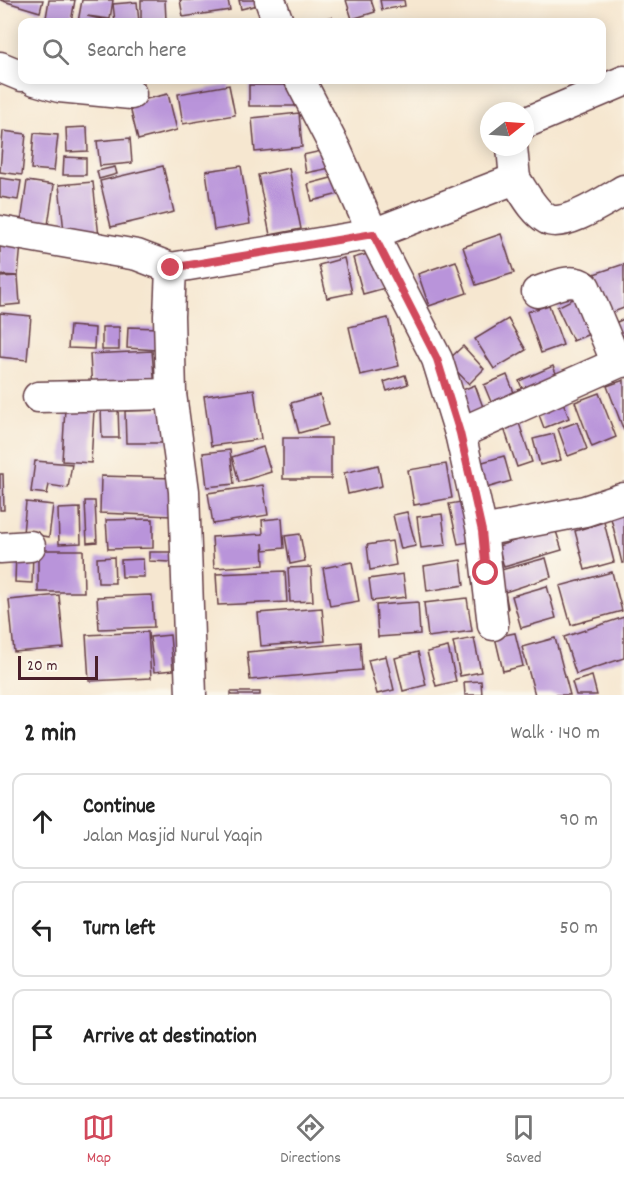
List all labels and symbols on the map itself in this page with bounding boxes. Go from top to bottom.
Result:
north arrow [480,102,534,156]
route end [157,254,183,280]
route start [472,559,498,585]
scale bar [18,653,98,680]

